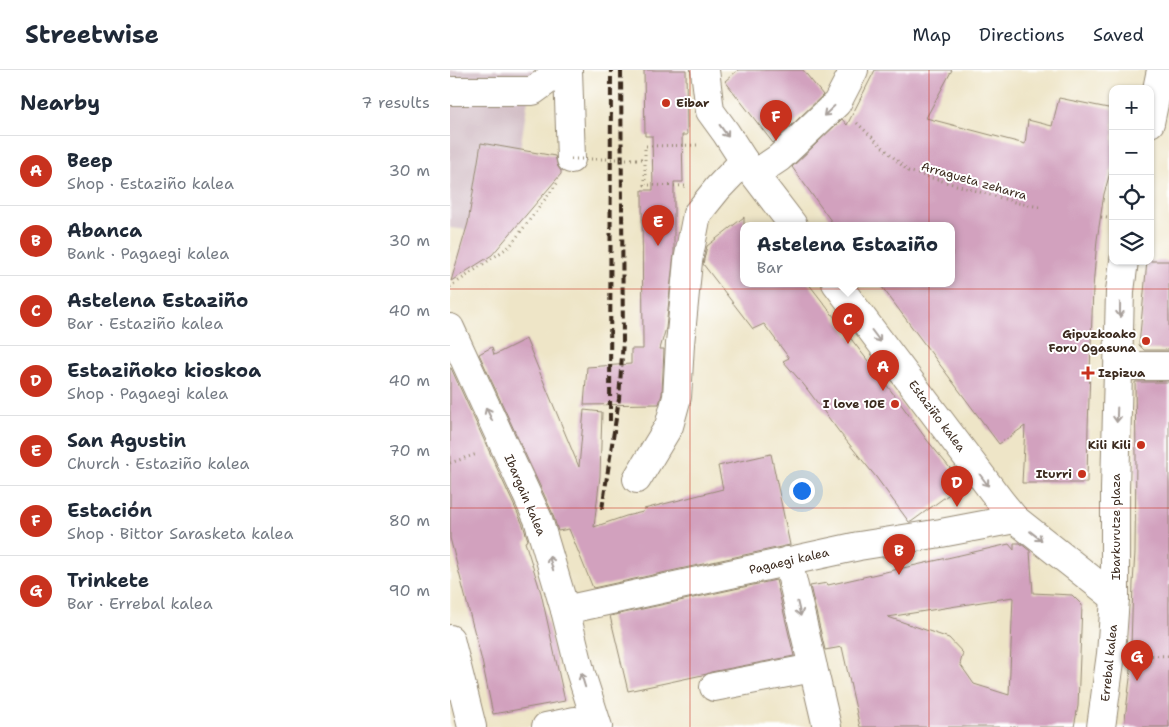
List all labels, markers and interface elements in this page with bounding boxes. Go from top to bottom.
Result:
text: Streetwise [25,19,159,51]
text: Map [913,23,951,47]
text: Directions [979,23,1065,47]
text: Saved [1093,23,1144,47]
map controls [1109,85,1154,265]
button: + [1109,85,1154,130]
text: Nearby [20,89,100,117]
text: 7 results [361,92,430,113]
place label: Eibar [676,95,710,111]
marker: Eibar [660,97,672,109]
pin: F [760,100,792,141]
one-way arrow [822,105,835,117]
one-way arrow [719,124,729,138]
button: − [1109,130,1154,175]
text: Beep [67,148,113,173]
street label: Arragueta zeharra [919,158,1029,204]
text: A [30,160,42,181]
text: 30 m [389,160,430,181]
text: Shop · Estaziño kalea [67,173,234,194]
button: locate [1109,175,1154,220]
pin: E [642,205,674,246]
text: Abanca [67,218,142,243]
button: layers [1109,220,1154,265]
popup [740,222,955,287]
text: B [31,230,41,251]
text: 30 m [389,230,430,251]
text: Astelena Estaziño [757,232,938,257]
text: Bank · Pagaegi kalea [67,243,229,264]
text: Bar [757,257,783,278]
text: Astelena Estaziño [67,288,248,313]
text: C [31,300,41,321]
text: 40 m [388,300,430,321]
one-way arrow [1115,301,1124,317]
pin: C [832,303,864,344]
text: Bar · Estaziño kalea [67,313,223,334]
place label: Gipuzkoako Foru Ogasuna [1049,326,1137,356]
one-way arrow [871,329,881,343]
marker: Gipuzkoako Foru Ogasuna [1140,335,1152,347]
pin: A [867,350,899,391]
text: Estaziñoko kioskoa [67,358,261,383]
place label: Izpizua [1098,365,1146,381]
marker: Izpizua [1082,367,1094,379]
text: D [30,370,42,391]
text: 40 m [388,370,430,391]
street label: Estaziño kalea [905,377,969,455]
text: Shop · Pagaegi kalea [67,383,228,404]
place label: I love 10E [823,396,885,412]
marker: I love 10E [889,398,901,410]
one-way arrow [1113,406,1122,422]
one-way arrow [484,407,494,422]
text: San Agustin [67,428,186,453]
place label: Kili Kili [1088,437,1131,453]
marker: Kili Kili [1135,439,1147,451]
text: E [31,440,41,461]
text: 70 m [389,440,430,461]
street label: Ibargain kalea [501,452,550,539]
text: Church · Estaziño kalea [67,453,250,474]
pin: D [941,466,973,507]
place label: Iturri [1036,466,1072,482]
marker: Iturri [1076,468,1088,480]
one-way arrow [979,473,989,487]
street label: Ibarkurutze plaza [1108,473,1124,580]
your location [789,478,815,504]
text: Estación [67,498,152,523]
text: F [31,510,41,531]
text: 80 m [389,510,430,531]
text: Shop · Bittor Sarasketa kalea [67,523,293,544]
one-way arrow [1029,530,1042,541]
pin: B [883,534,915,575]
street label: Pagaegi kalea [748,544,831,578]
one-way arrow [546,556,556,572]
text: Trinkete [67,568,149,593]
text: G [30,580,42,601]
text: 90 m [389,580,430,601]
text: Bar · Errebal kalea [67,593,213,614]
one-way arrow [795,600,804,616]
street label: Errebal kalea [1097,623,1121,703]
pin: G [1121,640,1153,681]
one-way arrow [578,673,588,689]

